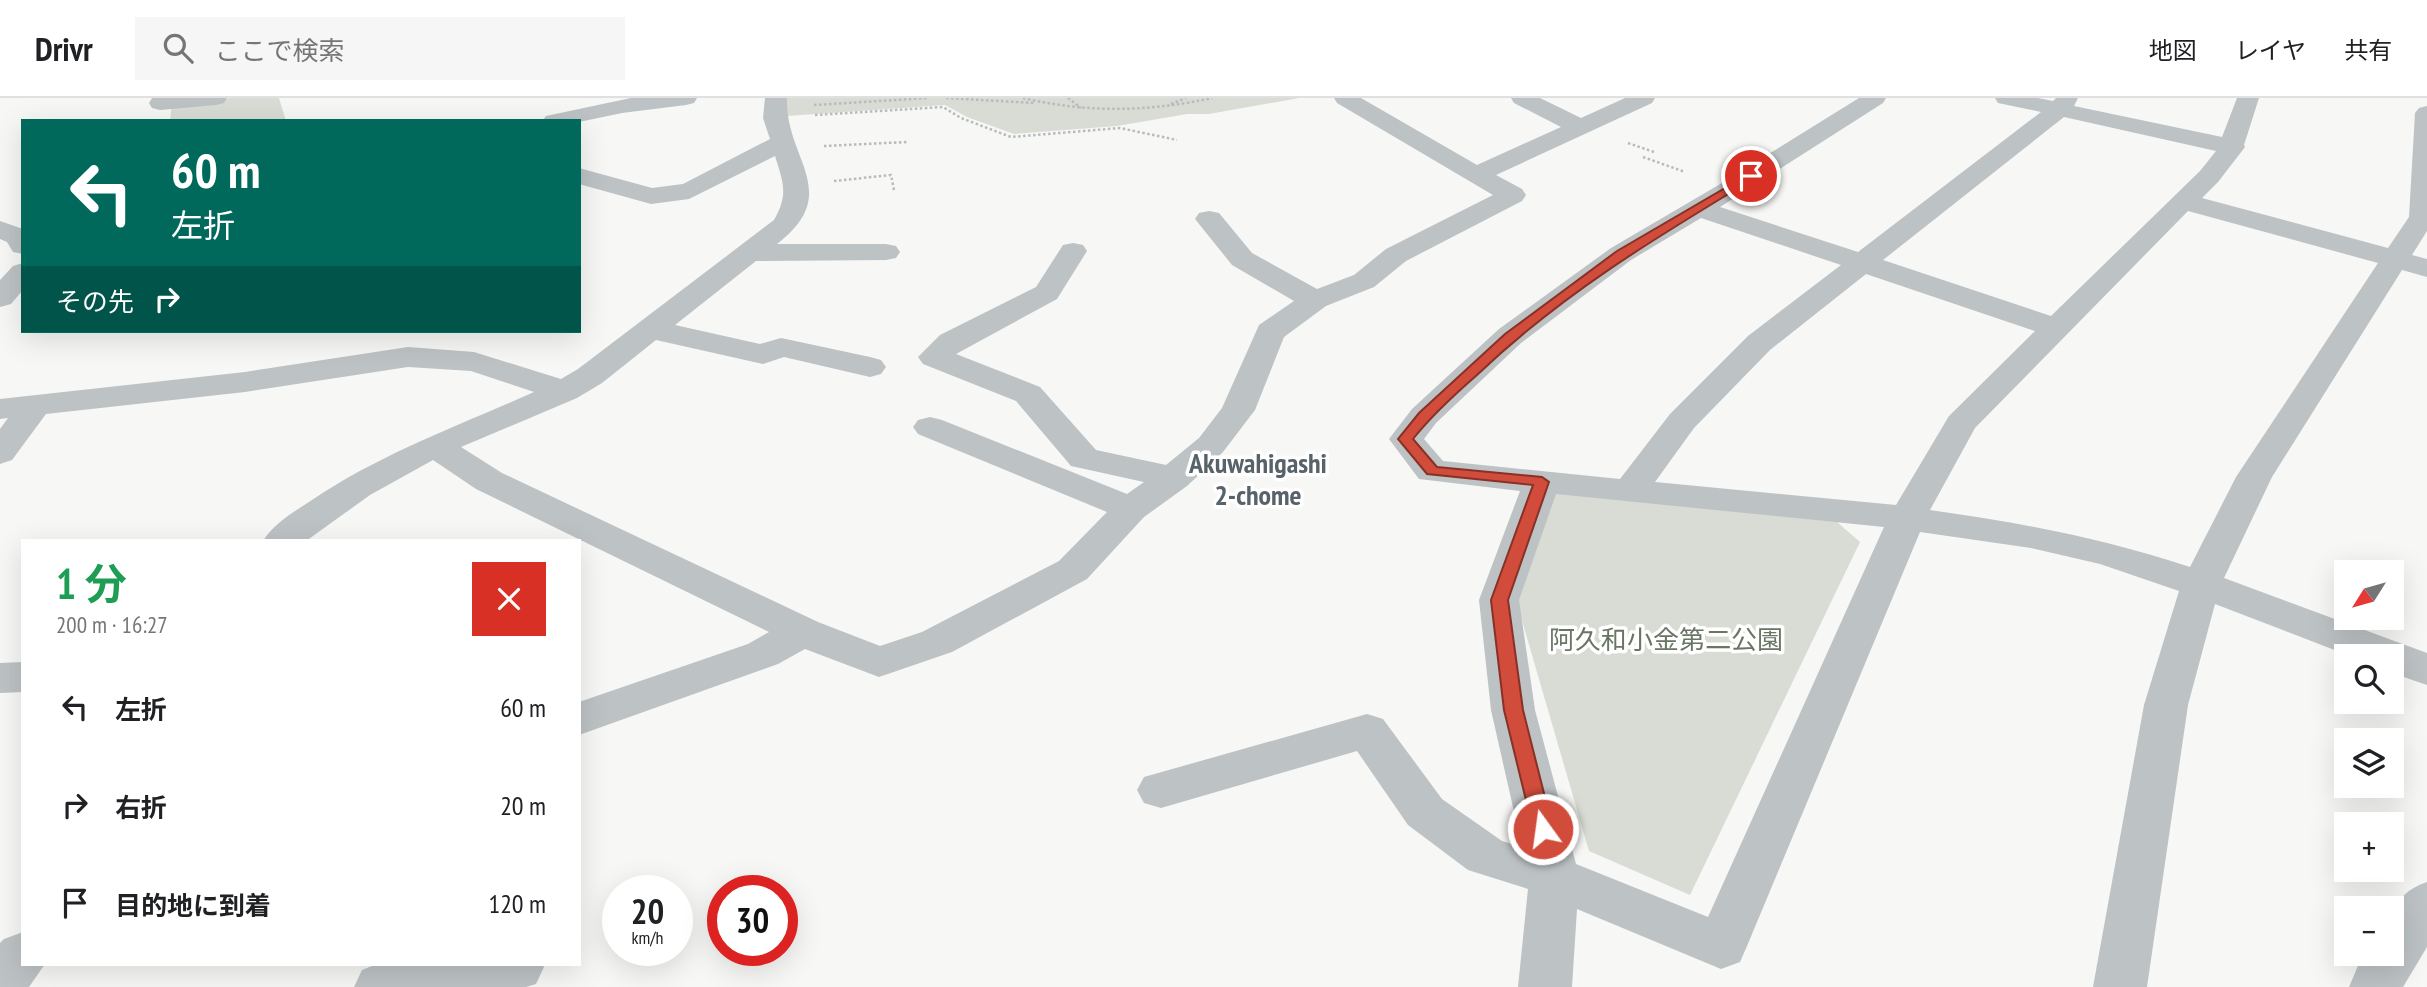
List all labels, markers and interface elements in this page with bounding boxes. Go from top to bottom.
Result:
search box [135,17,625,80]
text: Drivr [35,27,93,70]
icon: search [159,29,197,67]
text: ここで検索 [215,34,345,67]
text: 地図 [2149,35,2197,66]
text: レイヤ [2235,35,2306,66]
text: 共有 [2344,35,2392,66]
text: 60 m [171,138,260,202]
pin [1721,146,1781,206]
icon: left [56,147,147,238]
icon: arrive [1732,157,1770,195]
text: 左折 [171,204,235,246]
icon: right [148,280,186,318]
text: その先 [56,285,134,318]
district label: Akuwahigashi 2-chome [1188,444,1327,513]
text: 1 分 [56,556,127,611]
north arrow [2334,560,2404,630]
map controls [2334,560,2404,966]
button: close [472,562,546,636]
text: 200 m · 16:27 [56,610,168,639]
park label: 阿久和小金第二公園 [1549,623,1783,656]
button: search [2334,644,2404,714]
icon: left [56,688,94,726]
text: 60 m [500,691,546,724]
text: 左折 [115,693,167,726]
button: layers [2334,728,2404,798]
icon: right [56,786,94,824]
text: 20 m [500,789,546,822]
text: 右折 [115,791,167,824]
position arrow [1506,792,1580,866]
button: + [2334,812,2404,882]
speed limit sign: 30 [707,875,798,966]
icon: arrive [56,884,94,922]
text: 120 m [488,887,546,920]
text: 20 [631,888,664,934]
text: 目的地に到着 [115,889,271,922]
button: − [2334,896,2404,966]
text: km/h [632,926,663,949]

